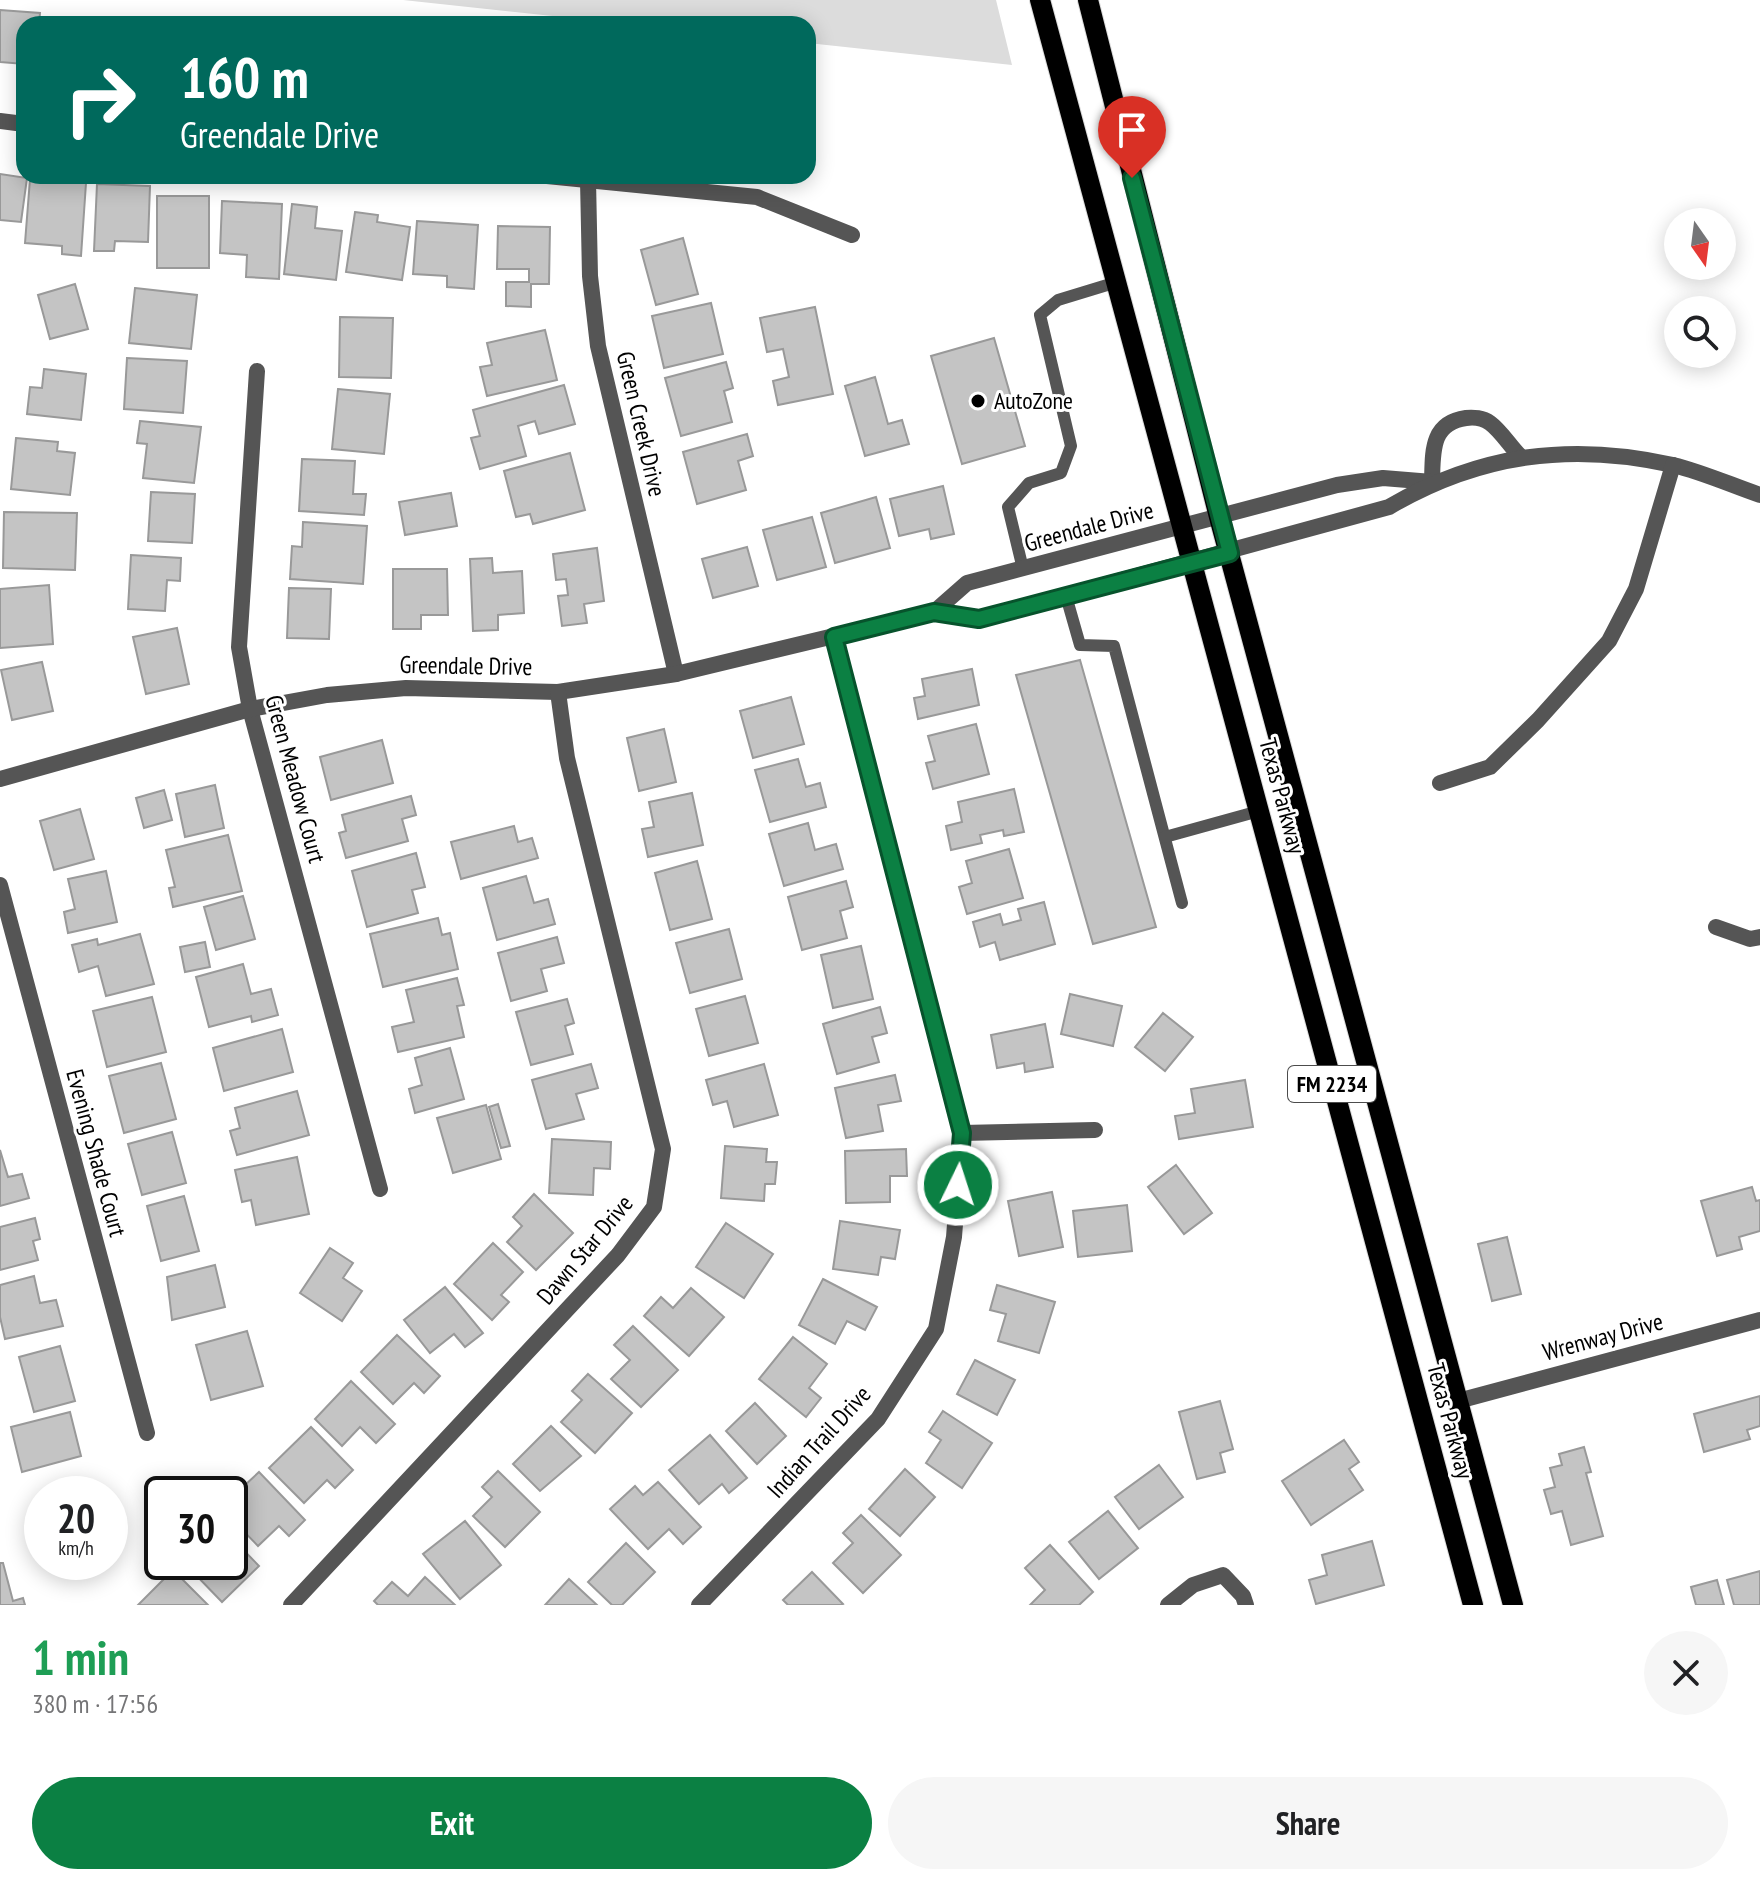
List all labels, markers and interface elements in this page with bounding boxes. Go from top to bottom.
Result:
text: 160 m [180,41,309,113]
icon: right [48,48,152,152]
pin [1098,96,1166,178]
icon: arrive [1110,108,1154,152]
text: Greendale Drive [180,111,379,158]
north arrow [1664,208,1736,280]
map controls [1664,208,1736,368]
button: search [1664,296,1736,368]
street label: Green Creek Drive [610,348,673,499]
place label: AutoZone [994,385,1073,416]
marker: AutoZone [969,392,987,410]
street label: Greendale Drive [1021,494,1157,559]
street label: Greendale Drive [399,649,533,682]
street label: Green Meadow Court [258,691,333,867]
street label: Texas Parkway [1252,734,1313,857]
street label: Evening Shade Court [59,1066,134,1240]
road number: FM 2234 [1288,1066,1376,1102]
position arrow [916,1143,1000,1227]
street label: Dawn Star Drive [530,1188,639,1311]
street label: Wrenway Drive [1539,1306,1666,1367]
street label: Texas Parkway [1420,1359,1481,1482]
street label: Indian Trail Drive [760,1379,877,1504]
speed limit sign: 30 [144,1476,248,1580]
text: 20 [57,1492,95,1544]
text: km/h [58,1535,94,1561]
text: 1 min [32,1626,129,1688]
button: close [1644,1631,1728,1715]
text: 380 m · 17:56 [32,1687,158,1720]
button: Exit [32,1777,872,1869]
button: Share [888,1777,1728,1869]

